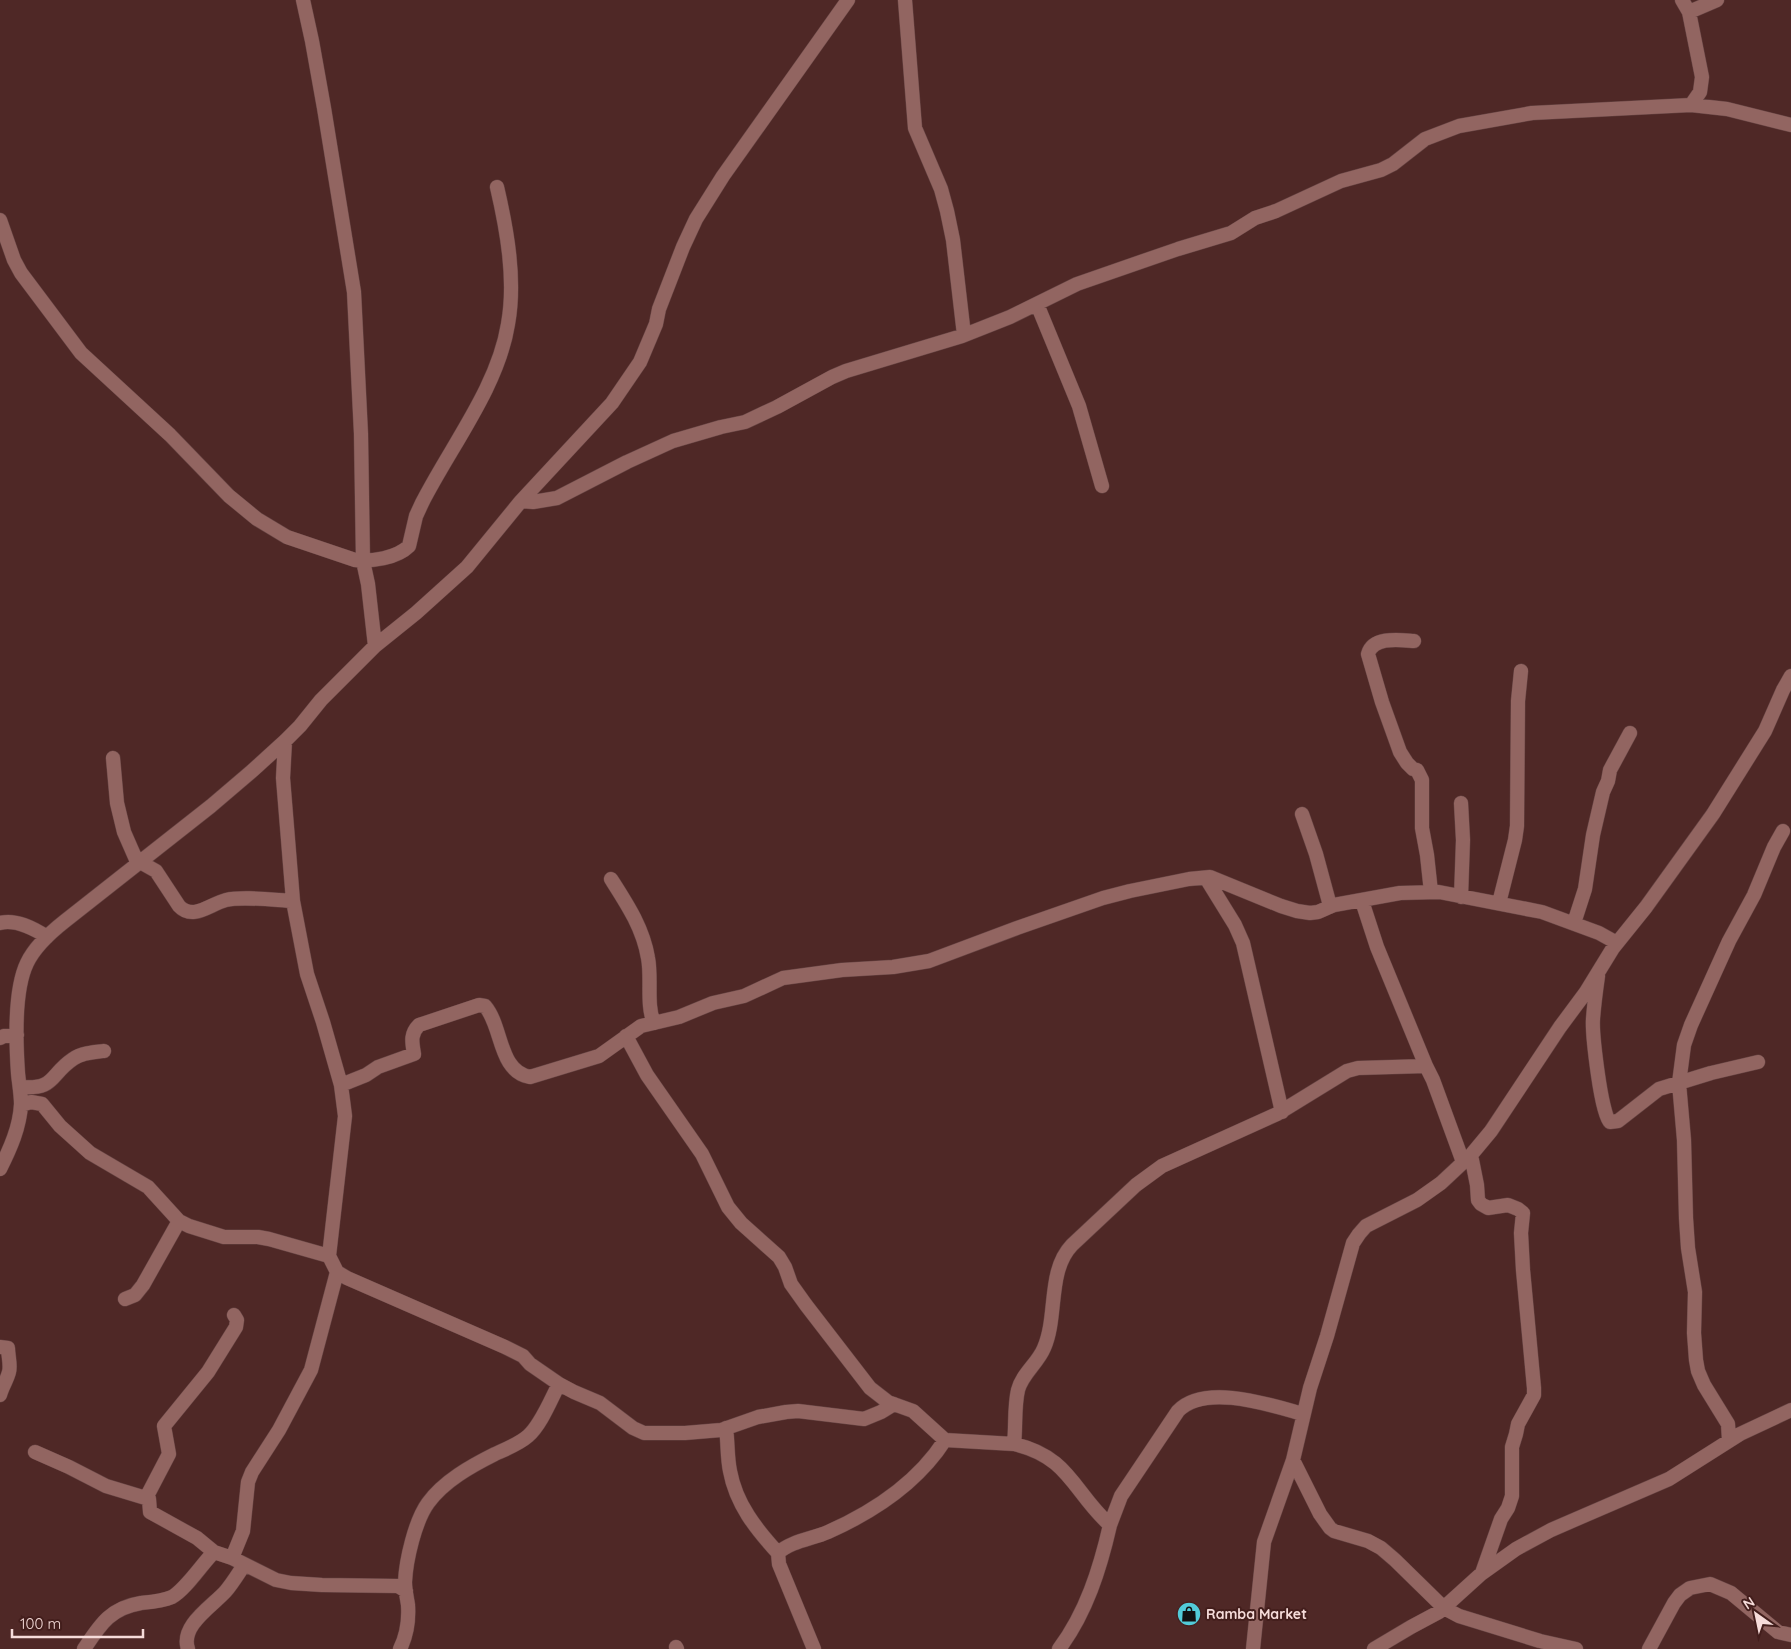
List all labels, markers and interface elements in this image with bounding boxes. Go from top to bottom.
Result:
north arrow [1731,1589,1781,1639]
text: N [1740,1593,1758,1613]
shop icon: Ramba Market [1176,1601,1202,1627]
place label: Ramba Market [1206,1605,1307,1623]
scale bar [12,1606,144,1638]
text: 100 m [20,1614,61,1633]

